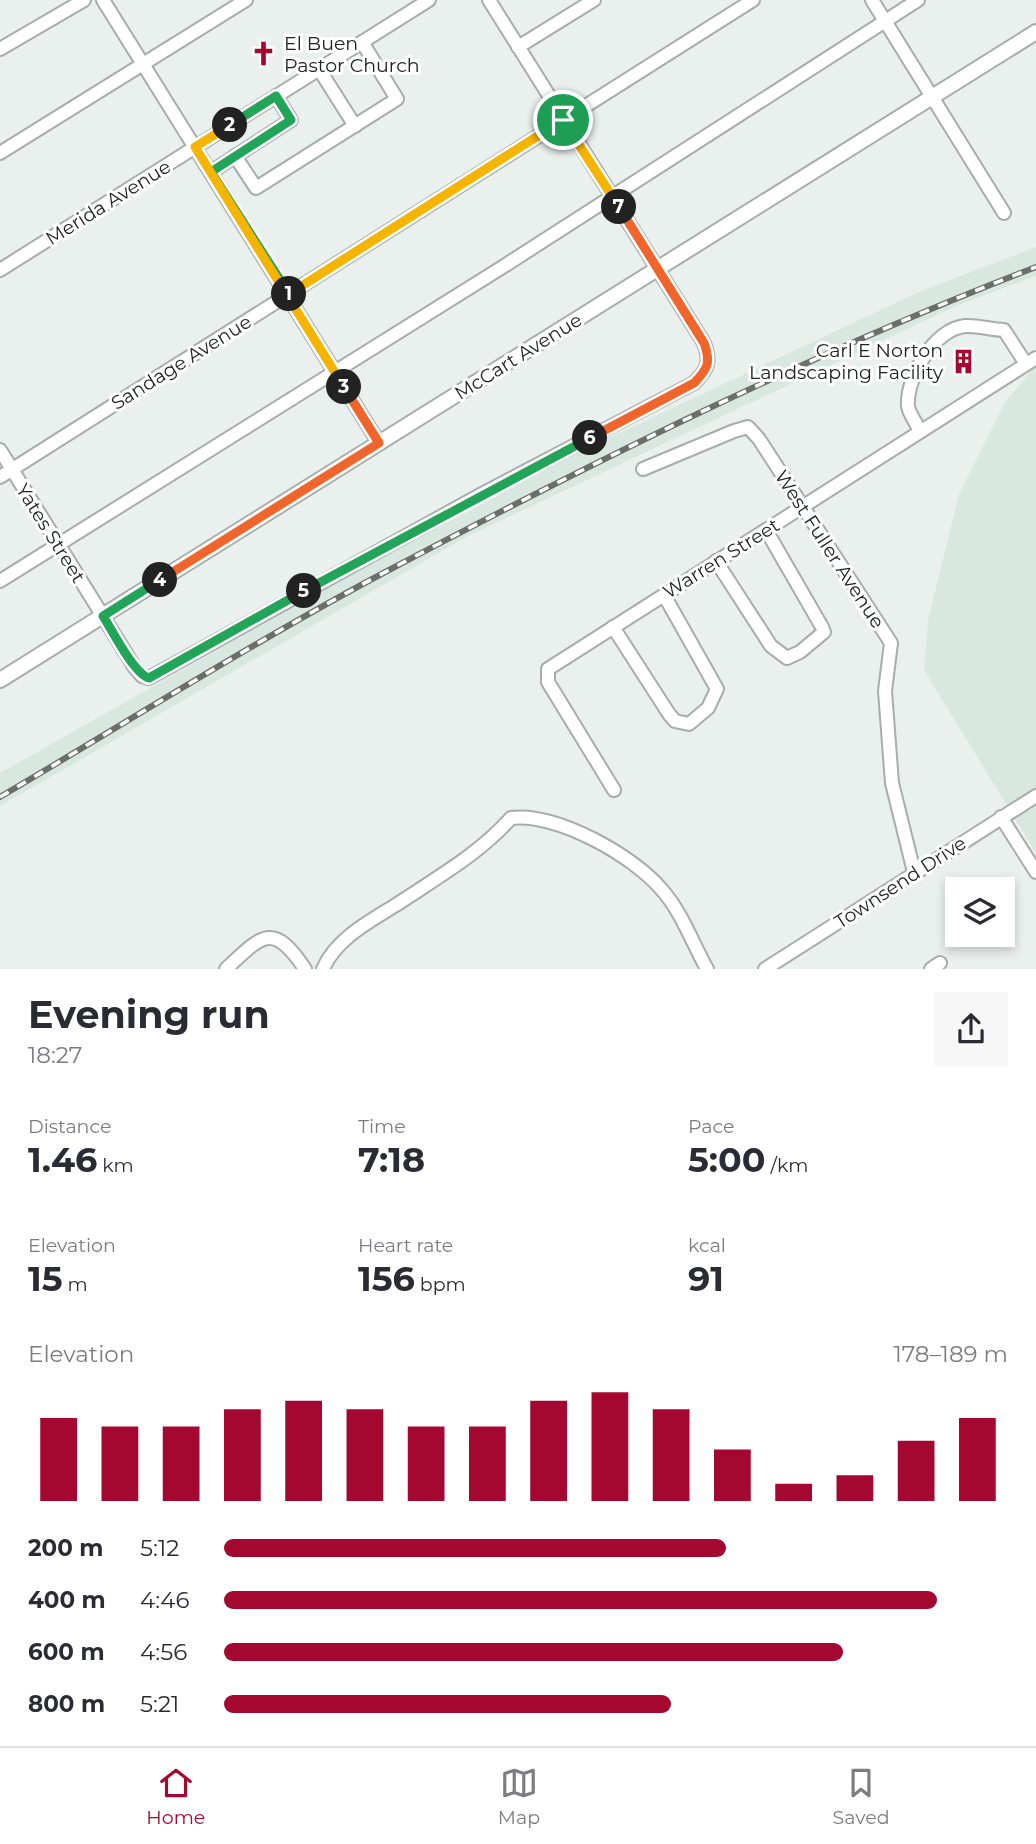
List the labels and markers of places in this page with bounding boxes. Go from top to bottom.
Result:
place label: El Buen Pastor Church [284,32,420,77]
church icon: El Buen Pastor Church [250,40,278,68]
pin [533,90,593,150]
pin: 2 [212,108,247,142]
pin: 7 [602,190,636,224]
pin: 1 [272,276,306,312]
place label: Carl E Norton Landscaping Facility [749,339,944,384]
building icon: Carl E Norton Landscaping Facility [949,347,977,375]
pin: 3 [326,370,362,404]
pin: 6 [572,420,608,456]
pin: 4 [142,562,178,598]
pin: 5 [286,574,322,608]

